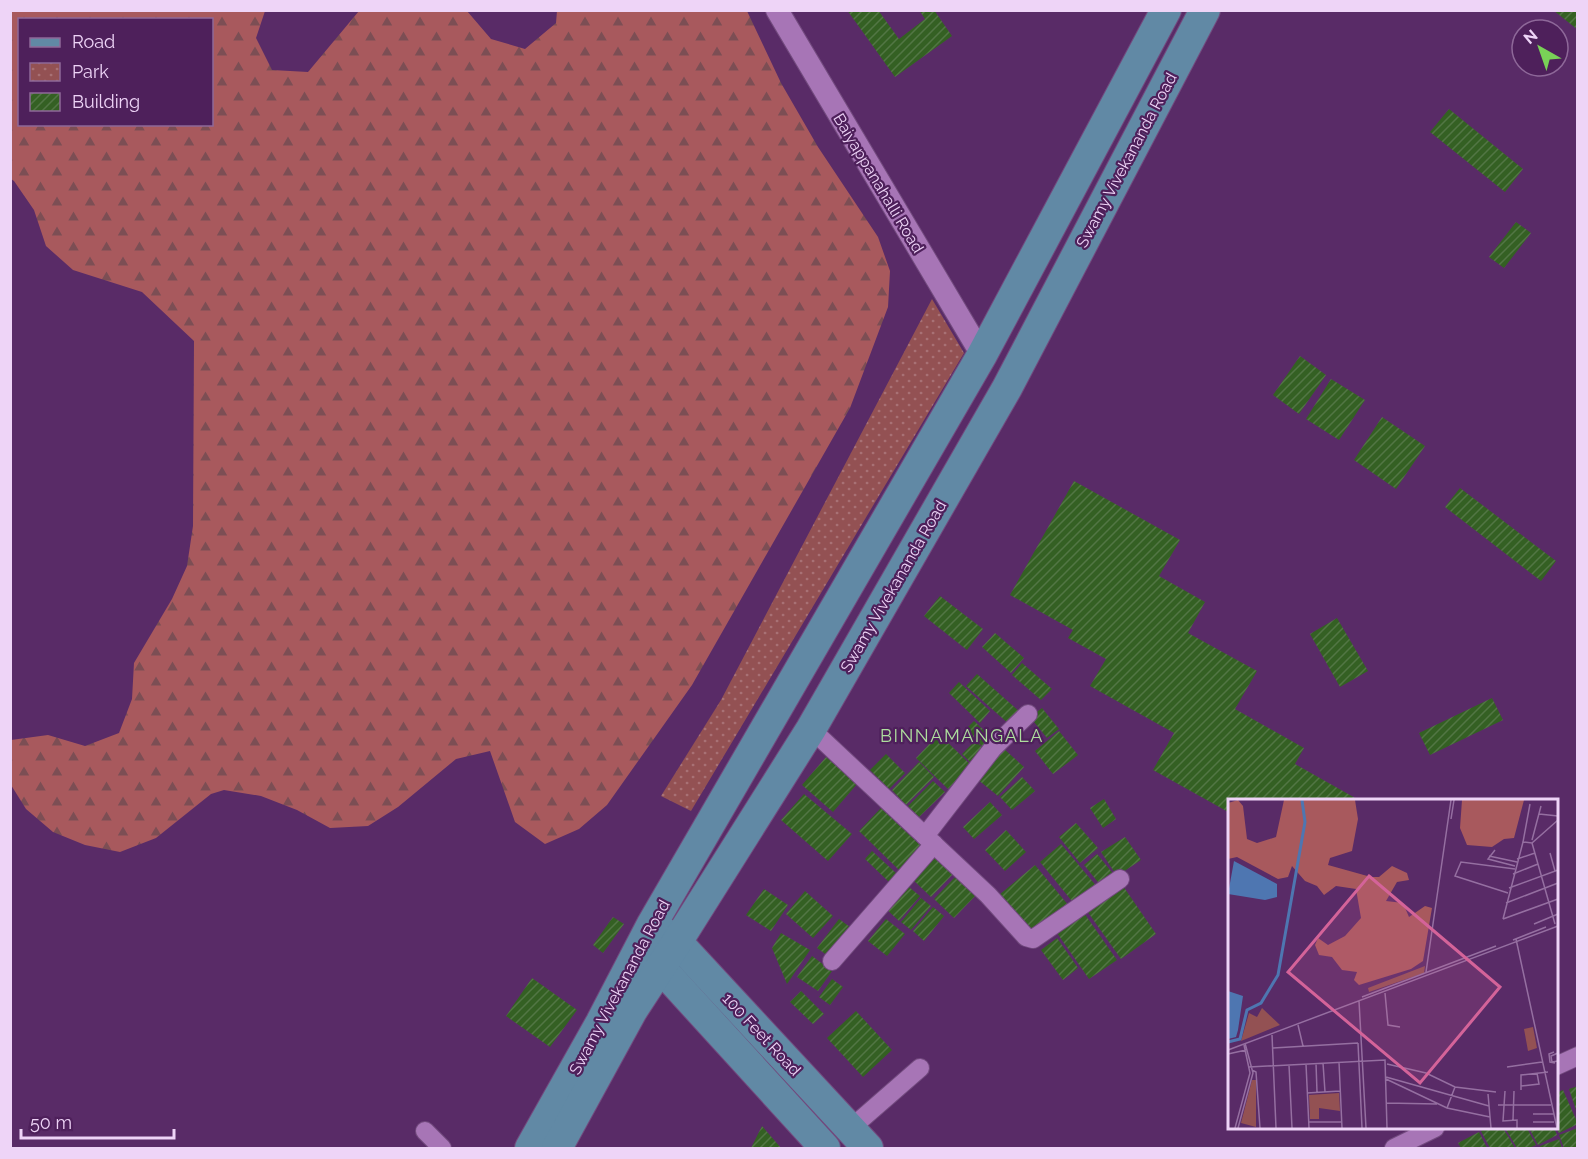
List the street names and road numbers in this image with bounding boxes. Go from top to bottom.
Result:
street label: Swamy Vivekananda Road [1072,70,1181,251]
street label: Baiyappanahalli Road [829,110,928,256]
street label: Swamy Vivekananda Road [836,497,950,675]
street label: Swamy Vivekananda Road [565,897,674,1078]
street label: 100 Feet Road [719,989,805,1080]

